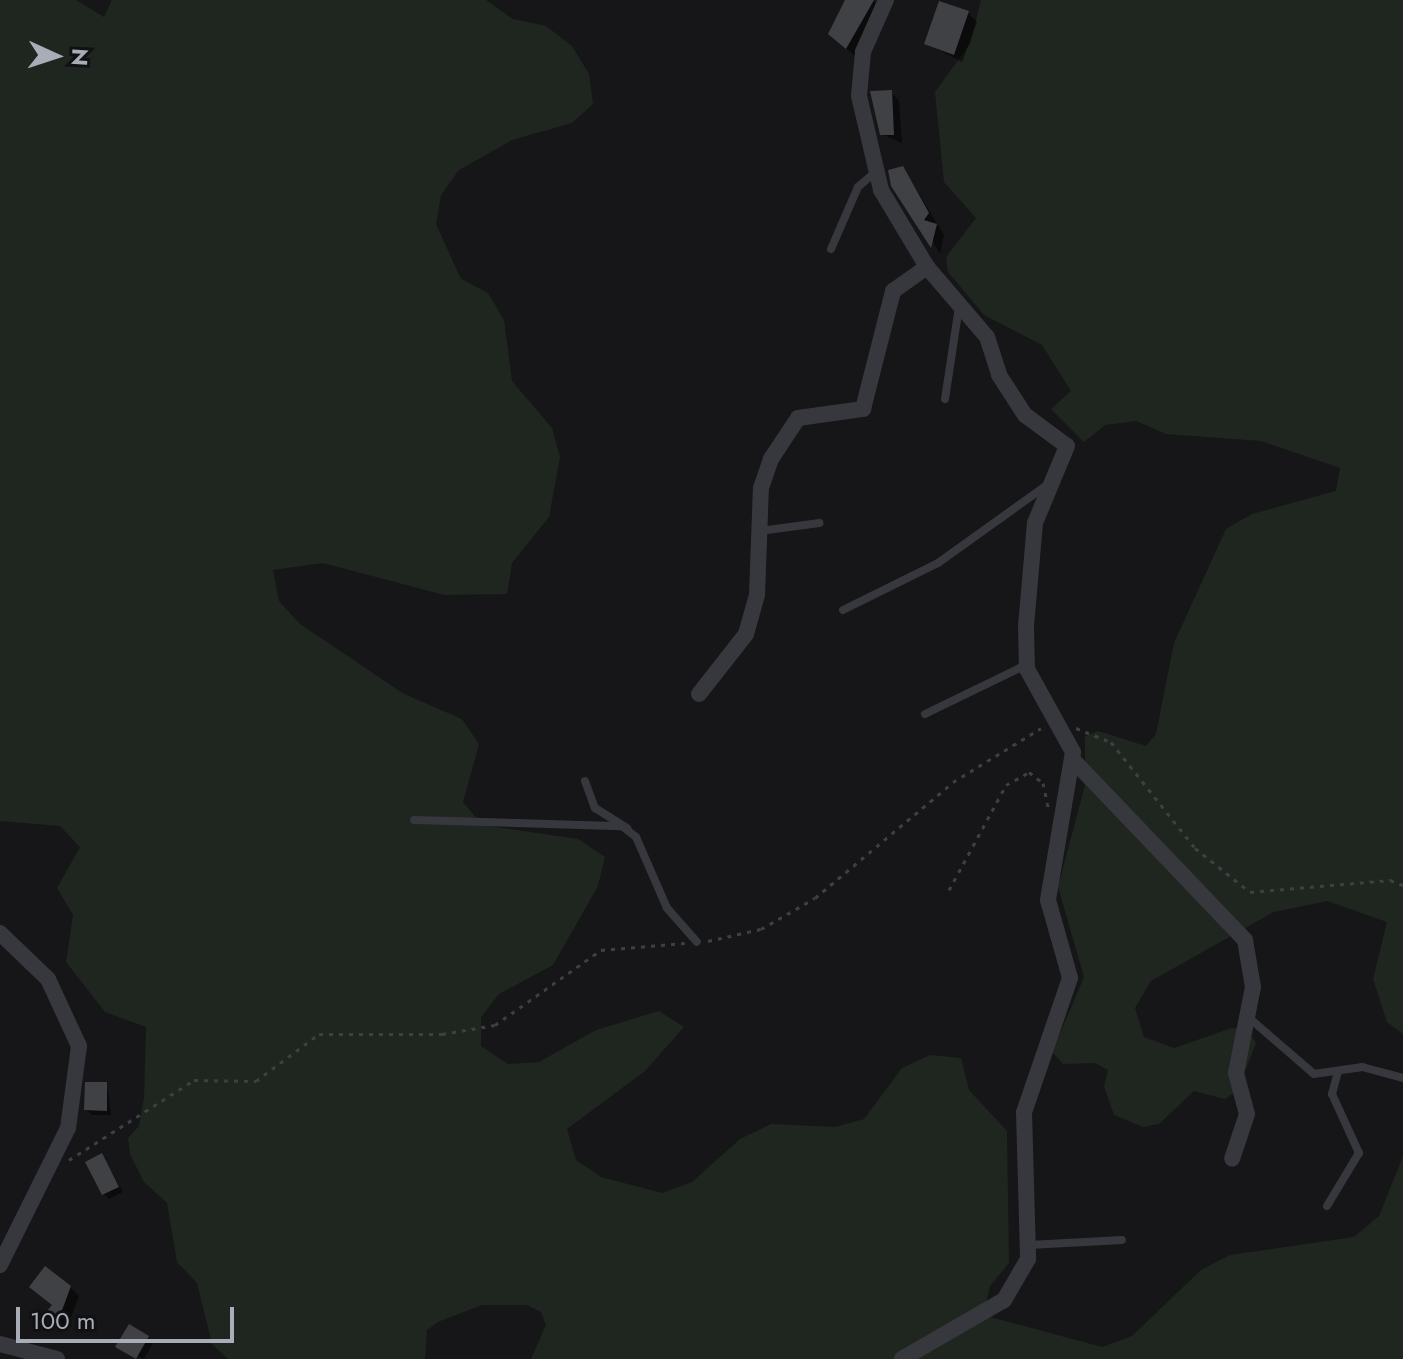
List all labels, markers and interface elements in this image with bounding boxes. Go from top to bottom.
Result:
north arrow [16,16,96,96]
text: N [64,48,96,67]
scale bar [20,1291,238,1341]
text: 100 m [30,1303,96,1338]

